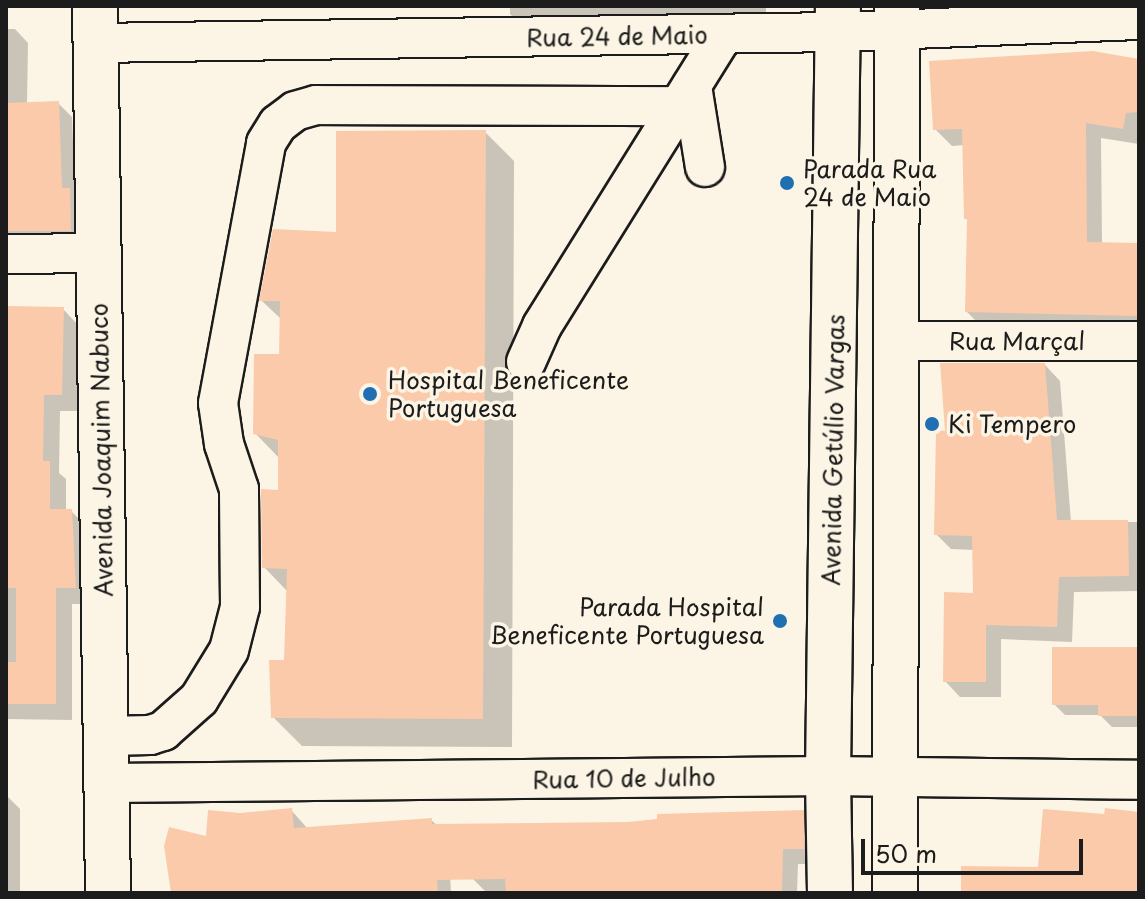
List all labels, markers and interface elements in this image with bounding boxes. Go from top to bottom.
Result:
street label: Rua 24 de Maio [524,20,710,52]
place label: Parada Rua 24 de Maio [803,155,938,211]
marker: Parada Rua 24 de Maio [778,174,796,192]
street label: Avenida Joaquim Nabuco [84,303,118,597]
street label: Avenida Getúlio Vargas [816,314,850,586]
street label: Rua Marçal [948,327,1086,355]
place label: Hospital Beneficente Portuguesa [388,366,630,422]
marker: Hospital Beneficente Portuguesa [359,383,381,405]
place label: Ki Tempero [948,410,1076,438]
marker: Ki Tempero [923,415,941,433]
place label: Parada Hospital Beneficente Portuguesa [490,593,764,649]
marker: Parada Hospital Beneficente Portuguesa [771,612,789,630]
street label: Rua 10 de Julho [531,762,717,794]
scale bar [865,823,1087,873]
text: 50 m [875,835,937,871]

